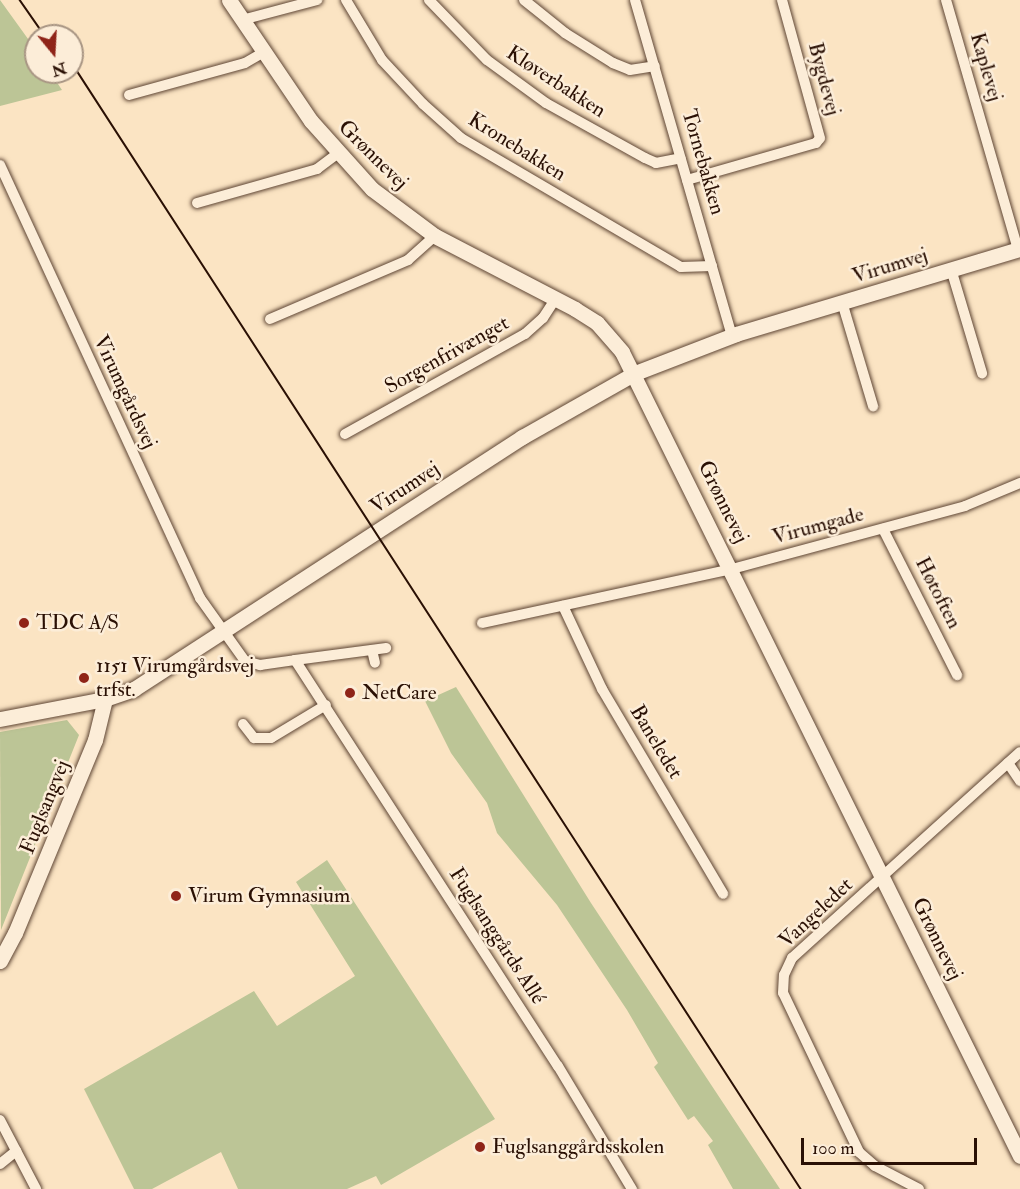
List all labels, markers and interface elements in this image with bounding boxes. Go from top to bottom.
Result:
north arrow [24,24,84,84]
street label: Kaplevej [964,30,1008,104]
street label: Bygdevej [802,40,846,118]
street label: Kløverbakken [502,41,610,123]
text: N [49,57,69,81]
street label: Tornebakken [676,106,730,218]
street label: Kronebakken [464,107,570,187]
street label: Grønnevej [333,115,413,195]
street label: Virumvej [849,243,931,289]
street label: Sorgenfrivænget [381,311,513,399]
street label: Virumgårdsvej [88,331,162,453]
street label: Virumvej [366,456,444,520]
street label: Grønnevej [692,457,754,547]
street label: Virumgade [770,502,866,550]
street label: Høtoften [909,553,967,633]
place label: TDC A/S [36,610,119,636]
marker: TDC A/S [17,616,31,630]
place label: 1151 Virumgårdsvej trfst. [96,653,254,703]
marker: 1151 Virumgårdsvej trfst. [77,671,91,685]
place label: NetCare [362,680,436,706]
marker: NetCare [343,686,357,700]
street label: Baneledet [624,700,688,784]
street label: Fuglsangvej [15,756,75,858]
street label: Fuglsanggårds Allé [443,863,551,1009]
street label: Vangeledet [774,873,858,953]
place label: Virum Gymnasium [188,883,350,909]
marker: Virum Gymnasium [169,889,183,903]
street label: Grønnevej [906,894,968,984]
scale bar [804,1126,980,1164]
place label: Fuglsanggårdsskolen [492,1134,664,1160]
text: 100 m [812,1137,855,1160]
marker: Fuglsanggårdsskolen [473,1140,487,1154]

